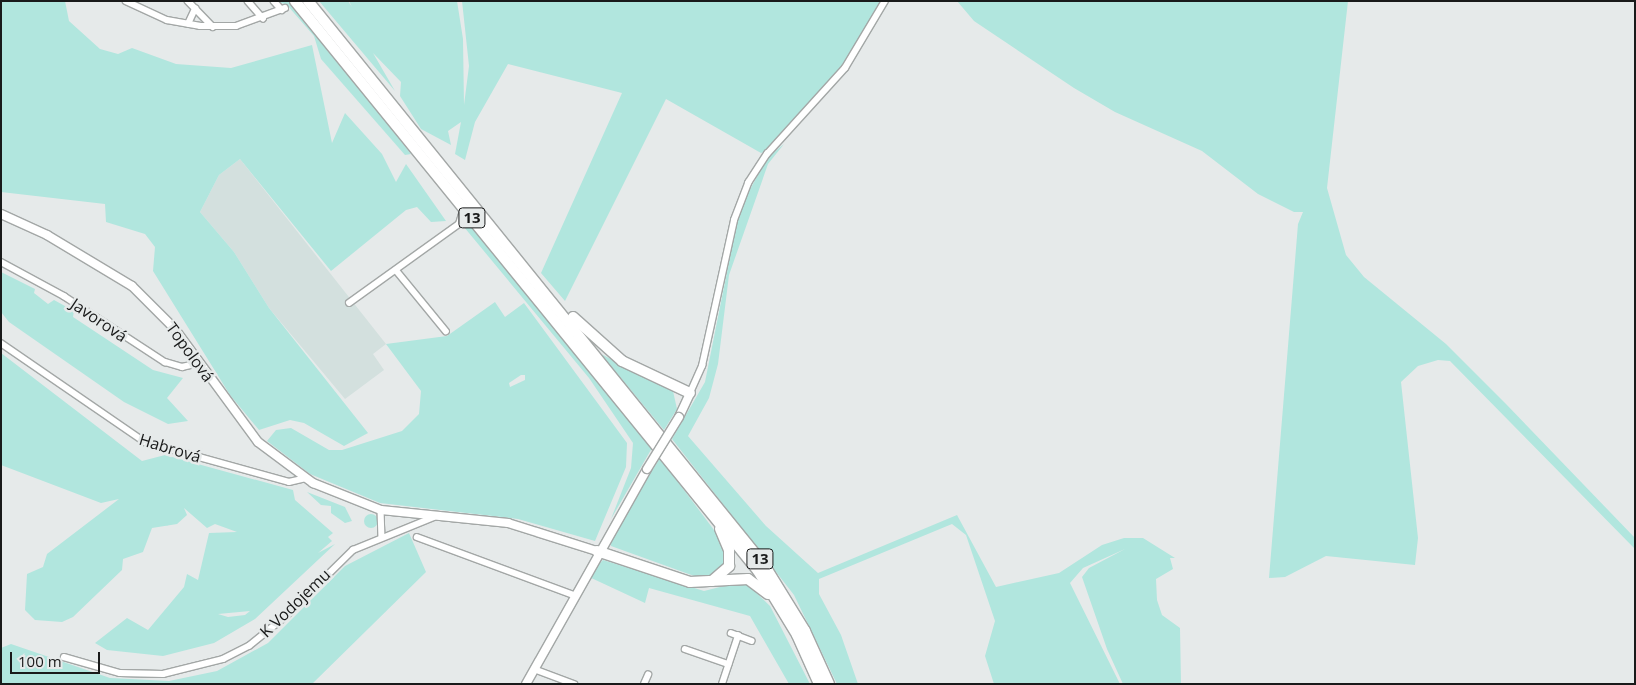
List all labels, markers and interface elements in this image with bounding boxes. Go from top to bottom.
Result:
road number: 13 [458,206,486,230]
street label: Javorová [67,294,131,346]
street label: Topolová [162,319,218,385]
street label: Habrová [137,430,203,466]
road number: 13 [746,546,774,572]
street label: K Vodojemu [256,565,334,641]
scale bar [12,642,102,674]
text: 100 m [18,651,62,671]

